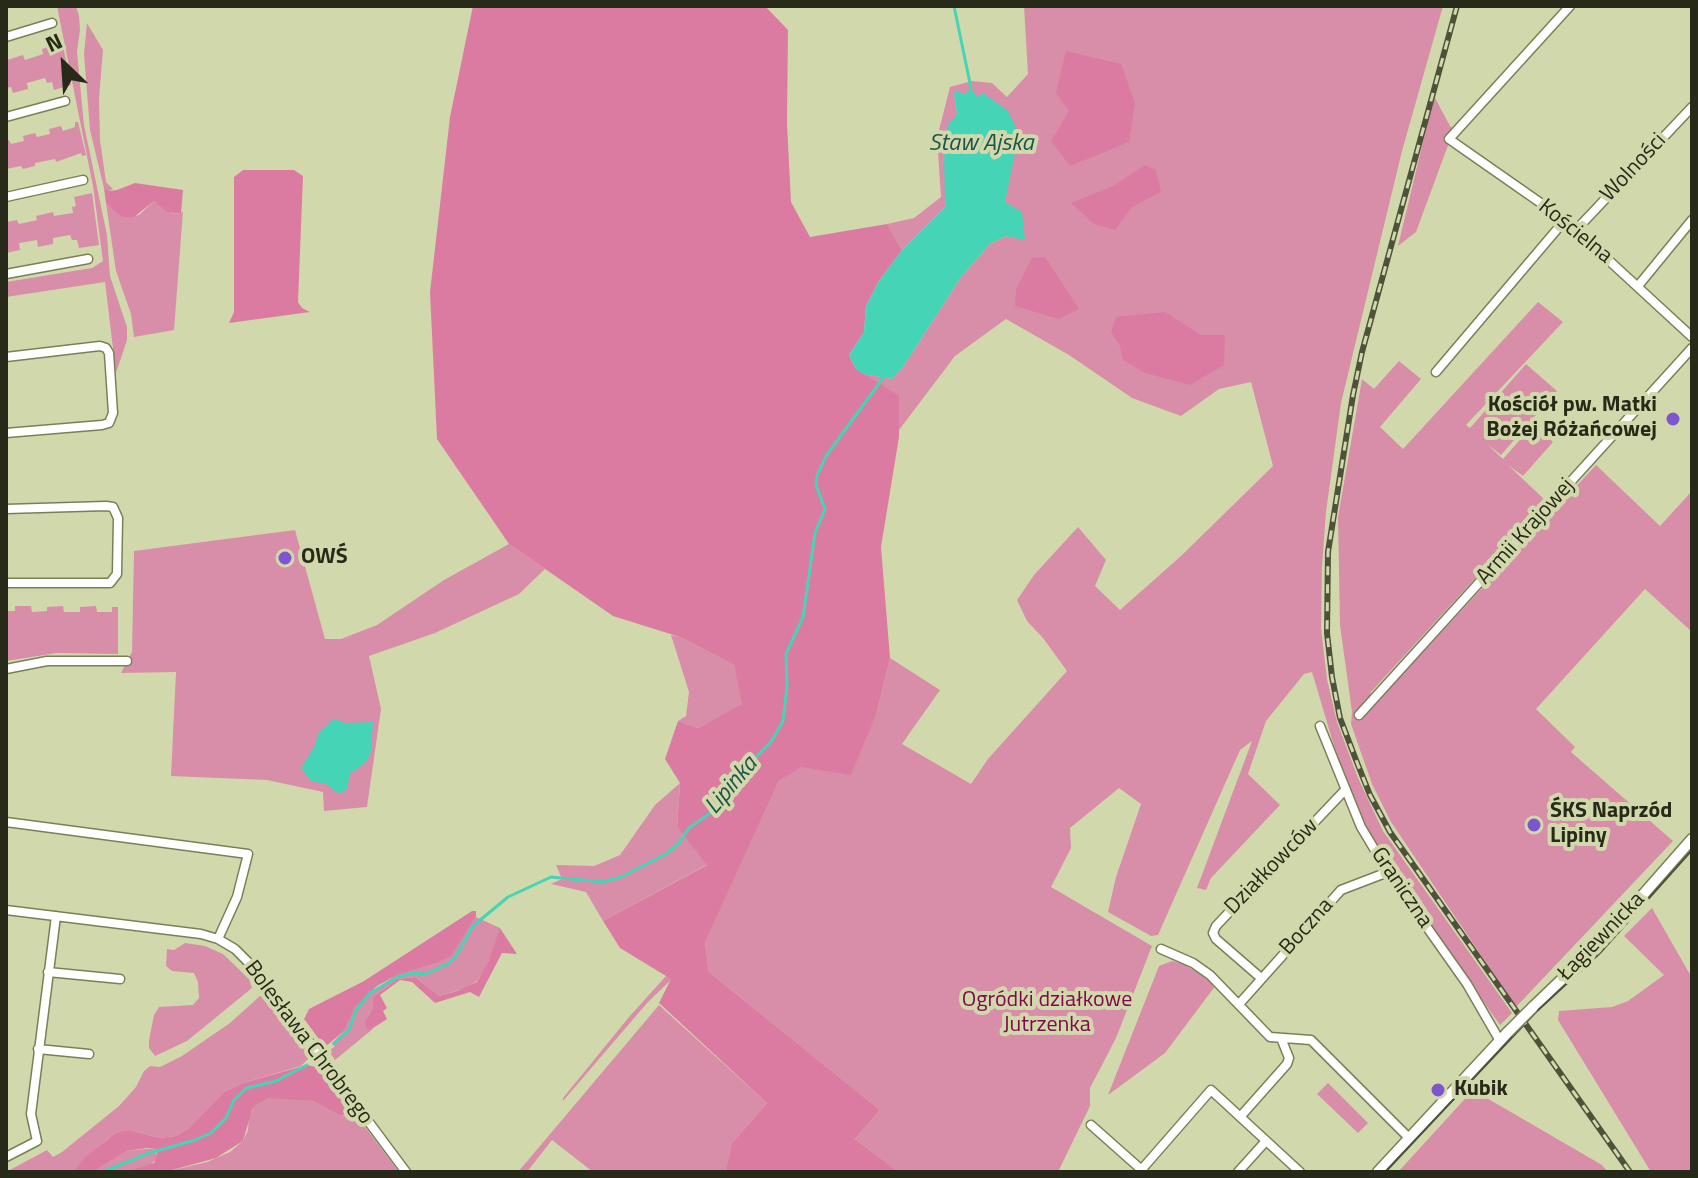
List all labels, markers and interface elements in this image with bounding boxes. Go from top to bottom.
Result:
north arrow [24,24,104,104]
text: N [40,24,68,61]
street label: Wolności [1596,128,1672,208]
water label: Staw Ajska [928,130,1034,158]
street label: Kościelna [1533,194,1617,270]
place label: Kościół pw. Matki Bożej Różańcowej [1486,393,1657,444]
marker: Kościół pw. Matki Bożej Różańcowej [1664,410,1682,428]
street label: Armii Krajowej [1471,474,1581,590]
place label: OWŚ [301,545,348,571]
marker: OWŚ [276,549,294,567]
water label: Lipinka [700,751,764,821]
place label: ŚKS Naprzód Lipiny [1550,799,1672,850]
street label: Działkowców [1220,814,1324,920]
marker: ŚKS Naprzód Lipiny [1525,816,1543,834]
street label: Graniczna [1365,843,1437,933]
street label: Łagiewnicka [1553,887,1651,987]
street label: Boczna [1275,893,1339,961]
street label: Bolesława Chrobrego [238,956,378,1130]
park label: Ogródki działkowe Jutrzenka [962,988,1132,1040]
place label: Kubik [1454,1077,1508,1103]
marker: Kubik [1429,1081,1447,1099]

